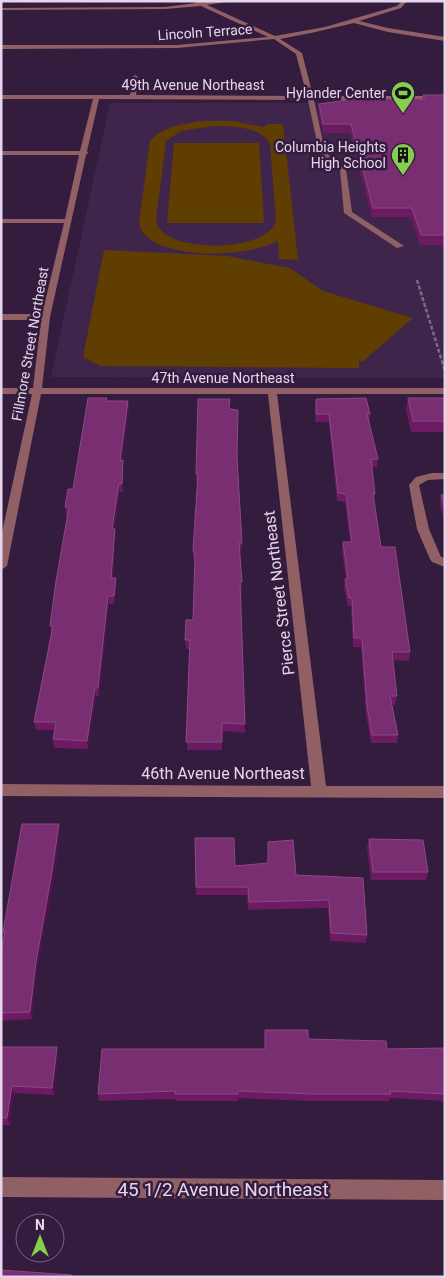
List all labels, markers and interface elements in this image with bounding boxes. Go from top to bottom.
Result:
street label: Lincoln Terrace [157,21,253,43]
street label: 49th Avenue Northeast [122,77,265,93]
sports icon: Hylander Center [390,80,416,114]
place label: Hylander Center [286,85,386,101]
place label: Columbia Heights High School [275,139,386,171]
building icon: Columbia Heights High School [390,142,416,176]
street label: Fillmore Street Northeast [9,265,52,422]
street label: 47th Avenue Northeast [152,370,295,386]
street label: Pierce Street Northeast [259,510,299,676]
street label: 46th Avenue Northeast [141,764,305,783]
street label: 45 1/2 Avenue Northeast [117,1178,329,1201]
north arrow [15,1213,65,1263]
text: N [35,1217,45,1233]

